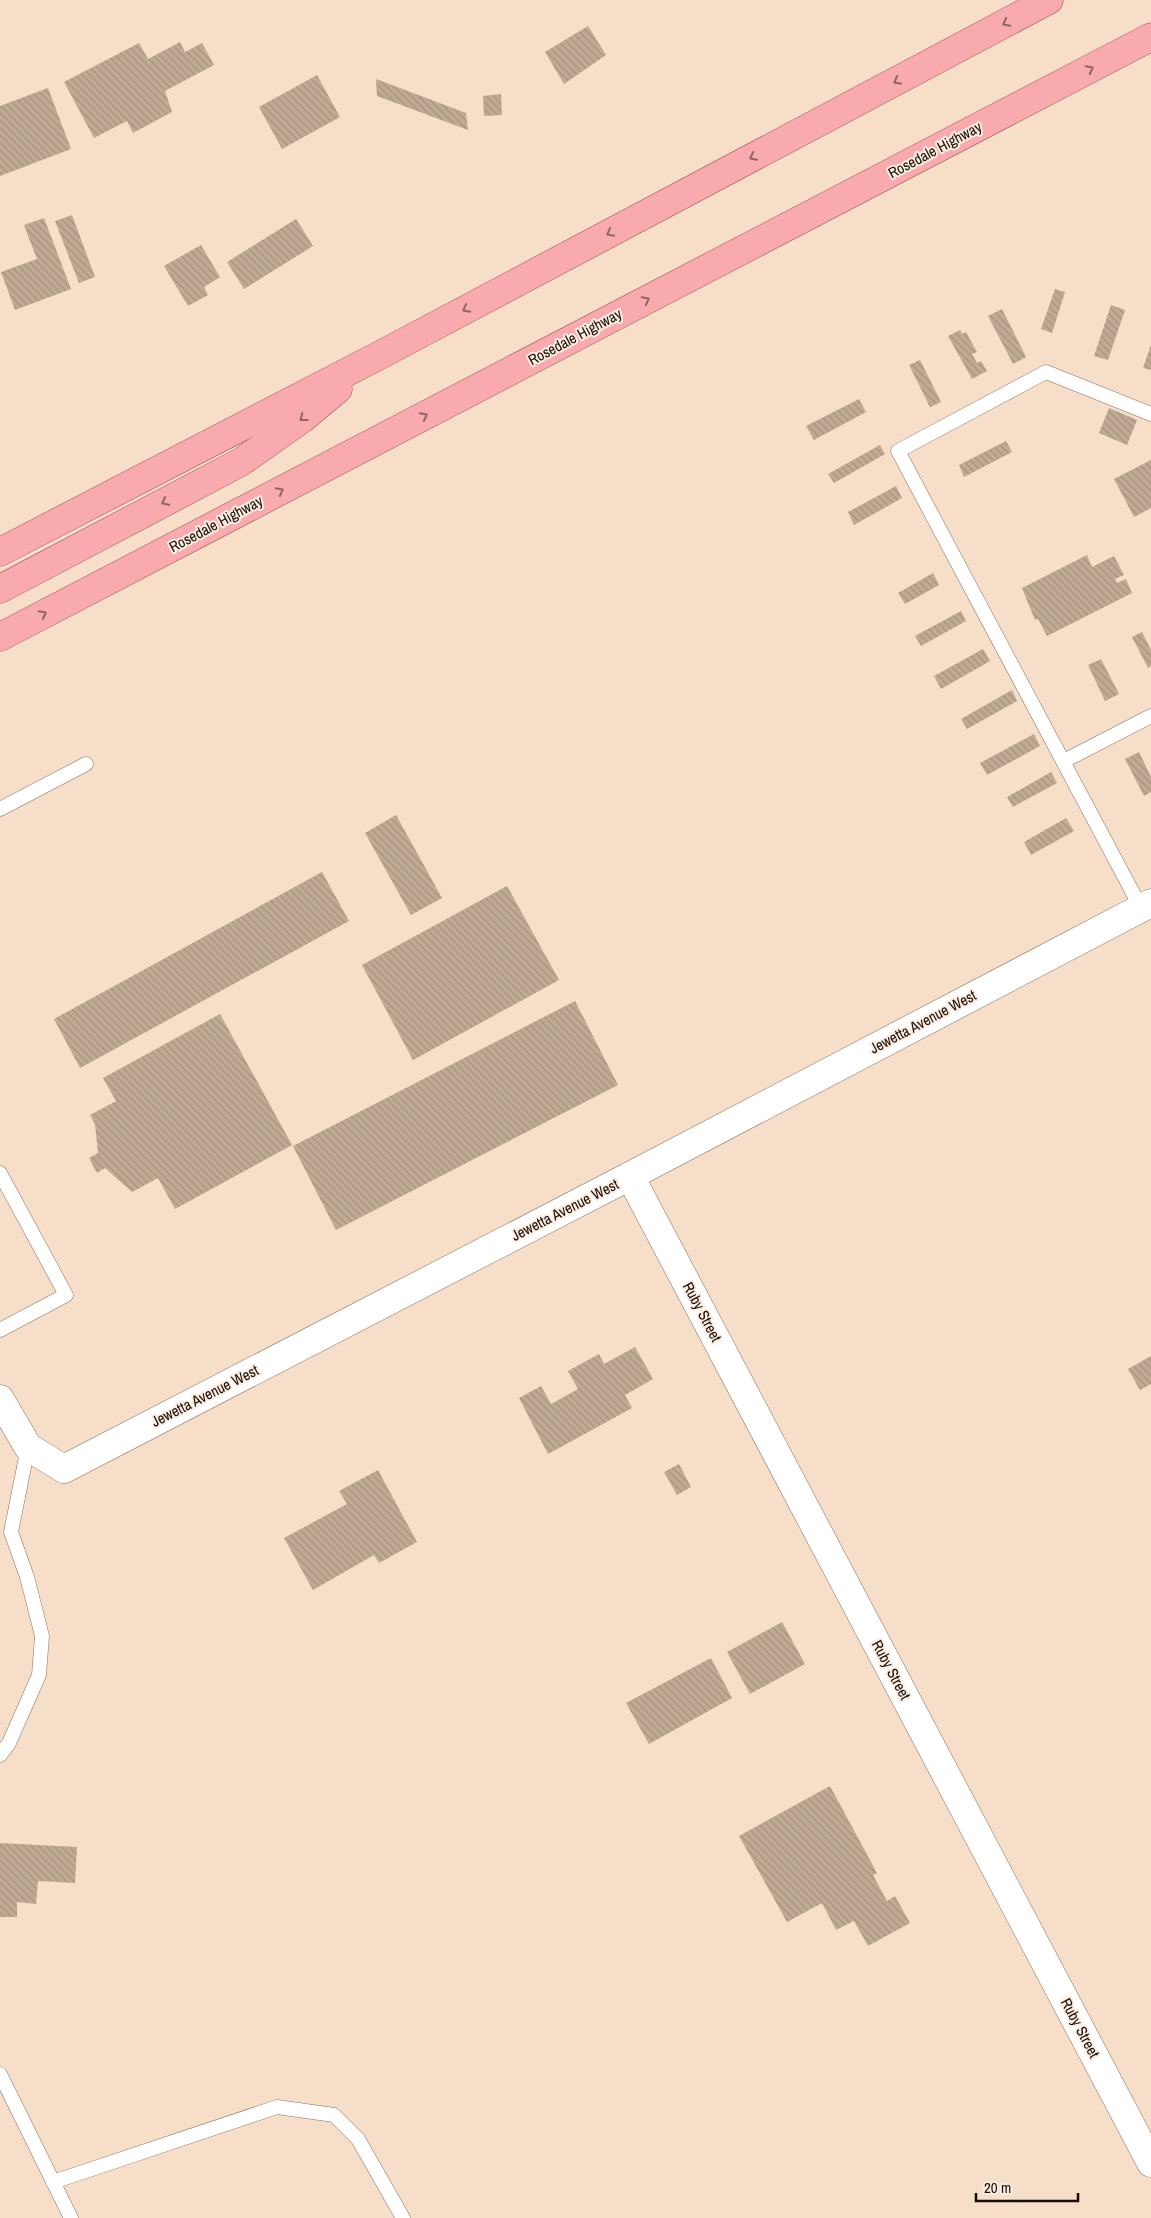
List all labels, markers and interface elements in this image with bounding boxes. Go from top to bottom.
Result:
one-way arrow [1002,17,1011,27]
one-way arrow [1084,65,1093,75]
one-way arrow [893,75,902,85]
street label: Rosedale Highway [884,116,986,183]
one-way arrow [750,151,759,161]
one-way arrow [606,227,615,237]
one-way arrow [641,296,650,306]
one-way arrow [462,303,471,313]
street label: Rosedale Highway [524,303,626,370]
one-way arrow [300,412,309,420]
one-way arrow [419,412,428,422]
one-way arrow [275,487,284,497]
street label: Rosedale Highway [165,490,267,557]
one-way arrow [161,496,170,506]
one-way arrow [38,610,47,620]
street label: Jewetta Avenue West [866,984,980,1058]
street label: Jewetta Avenue West [507,1173,623,1246]
street label: Ruby Street [678,1278,727,1346]
street label: Jewetta Avenue West [147,1359,263,1432]
street label: Ruby Street [867,1636,916,1704]
street label: Ruby Street [1056,1994,1105,2062]
scale bar [976,2170,1078,2202]
text: 20 m [984,2177,1011,2198]

